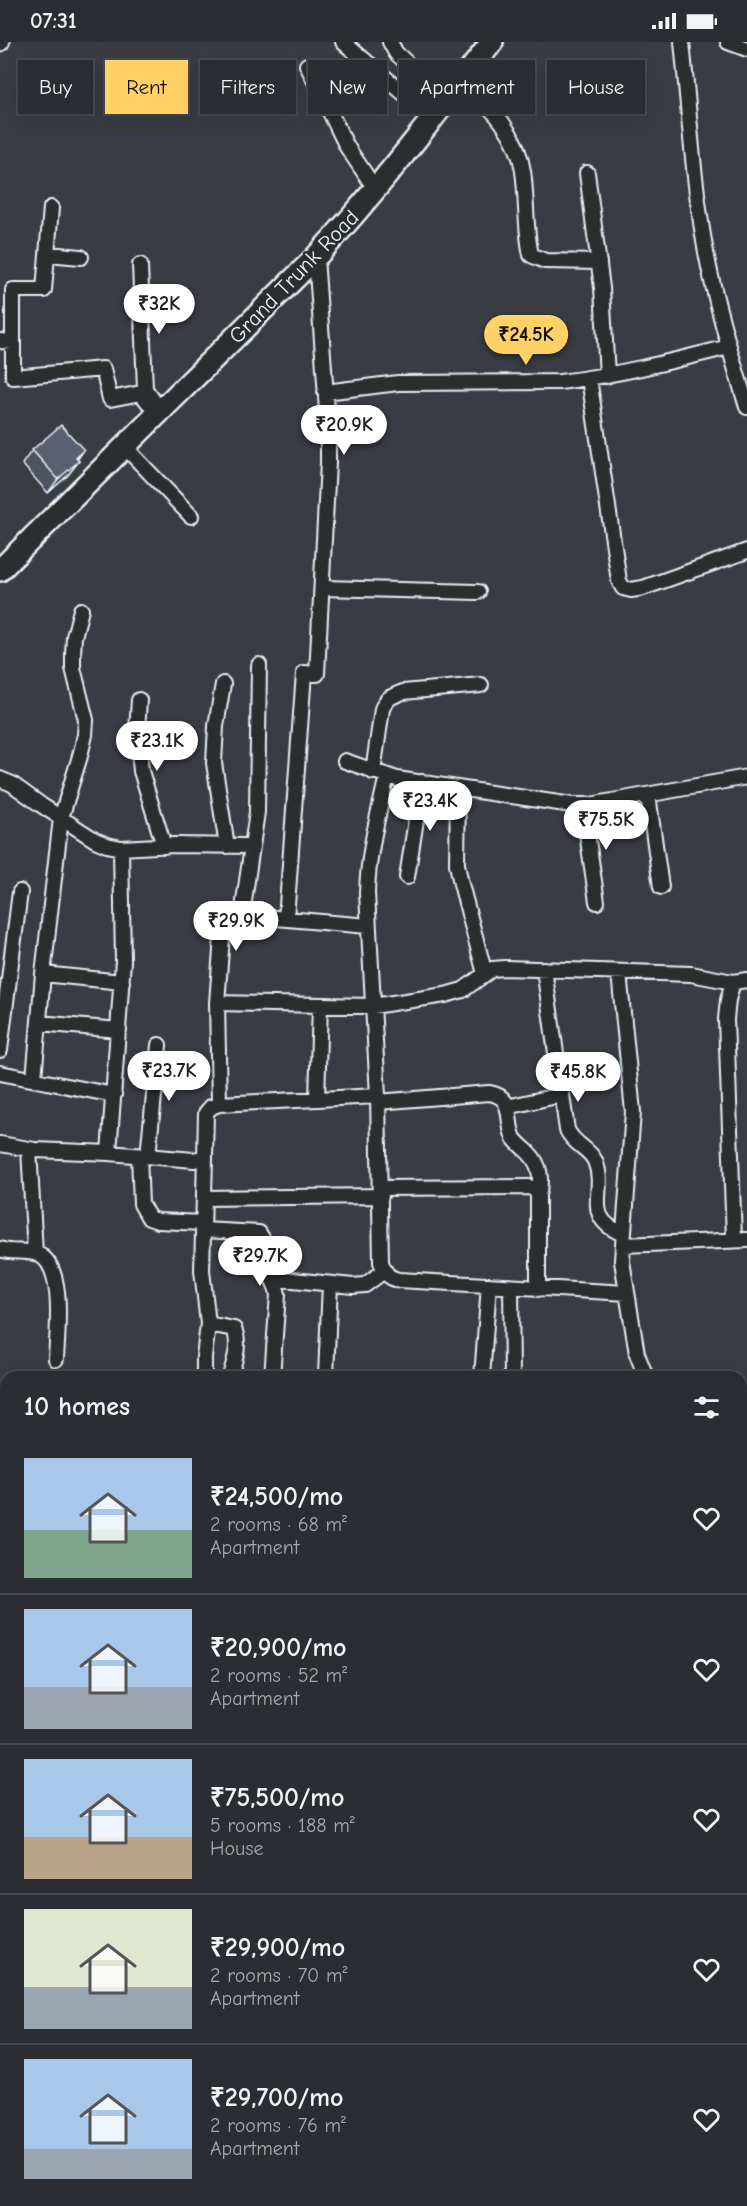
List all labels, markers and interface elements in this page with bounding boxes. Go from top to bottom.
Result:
text: 07:31 [30,8,77,34]
chip: Buy [18,60,93,114]
chip: Rent [105,60,188,114]
chip: Filters [200,60,296,114]
chip: New [308,60,387,114]
chip: Apartment [399,60,535,114]
chip: House [547,60,645,114]
street label: Grand Trunk Road [224,205,364,349]
pin: ₹32K [123,284,195,335]
text: ₹32K [138,292,180,315]
pin: ₹24.5K [477,315,575,366]
text: ₹24.5K [498,323,554,346]
pin: ₹20.9K [295,405,393,456]
text: ₹20.9K [315,413,373,436]
pin: ₹23.1K [108,721,206,772]
text: ₹23.1K [130,729,184,752]
pin: ₹23.4K [381,781,479,832]
text: ₹23.4K [402,789,458,812]
pin: ₹75.5K [557,800,655,851]
text: ₹75.5K [578,808,634,831]
pin: ₹29.9K [187,901,285,952]
text: ₹29.9K [207,909,265,932]
pin: ₹23.7K [120,1051,218,1102]
pin: ₹45.8K [529,1052,627,1103]
text: ₹23.7K [141,1059,197,1082]
text: ₹45.8K [550,1060,606,1083]
pin: ₹29.7K [211,1236,309,1287]
text: ₹29.7K [232,1244,288,1267]
icon: filters [690,1391,723,1424]
text: 10 homes [24,1392,130,1422]
icon: home [72,1482,144,1554]
text: ₹24,500/mo [210,1482,343,1512]
icon: heart [690,1502,723,1535]
text: 2 rooms · 68 m² [210,1513,347,1536]
text: Apartment [210,1536,300,1559]
icon: home [72,1633,144,1705]
text: ₹20,900/mo [210,1633,347,1663]
icon: heart [690,1653,723,1686]
text: 2 rooms · 52 m² [210,1664,347,1687]
text: Apartment [210,1687,300,1710]
icon: home [72,1783,144,1855]
text: ₹75,500/mo [210,1783,344,1813]
icon: heart [690,1803,723,1836]
text: 5 rooms · 188 m² [210,1814,355,1837]
text: House [210,1837,264,1860]
icon: home [72,1933,144,2005]
text: ₹29,900/mo [210,1933,345,1963]
icon: heart [690,1953,723,1986]
text: 2 rooms · 70 m² [210,1964,347,1987]
text: Apartment [210,1987,300,2010]
icon: home [72,2083,144,2155]
text: ₹29,700/mo [210,2083,343,2113]
icon: heart [690,2103,723,2136]
text: 2 rooms · 76 m² [210,2114,346,2137]
text: Apartment [210,2137,300,2160]

